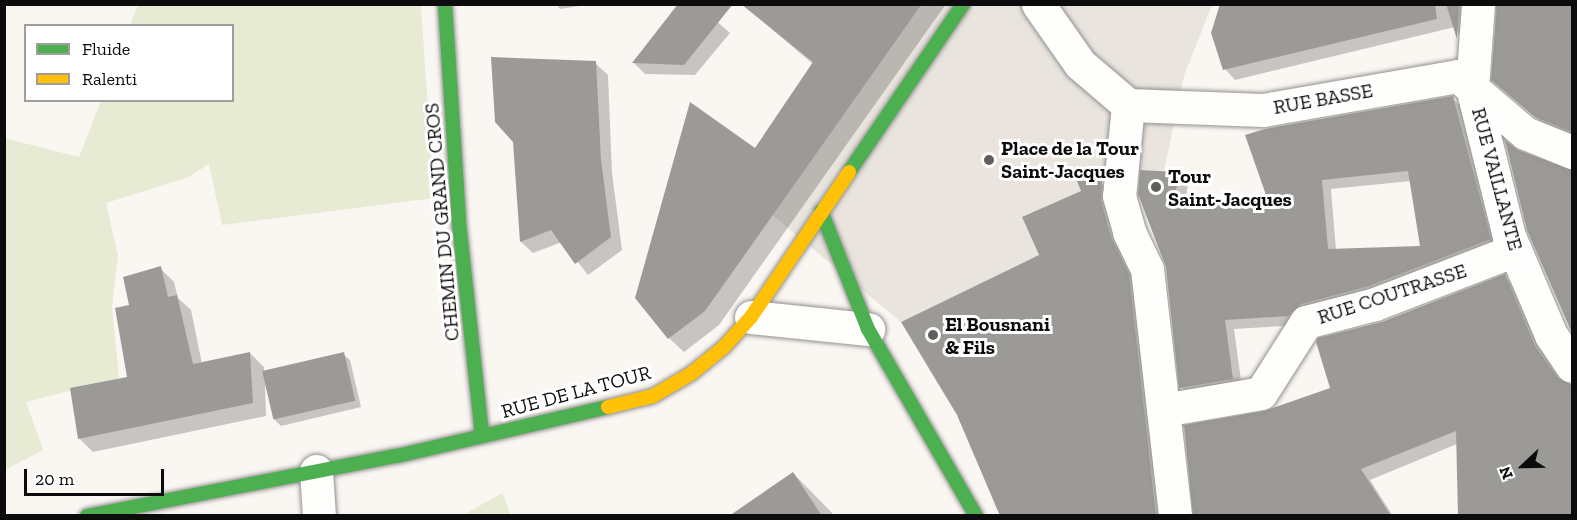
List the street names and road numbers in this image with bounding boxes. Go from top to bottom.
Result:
street label: RUE BASSE [1271,78,1375,120]
street label: CHEMIN DU GRAND CROS [420,102,464,342]
street label: RUE VAILLANTE [1466,105,1528,253]
street label: RUE COUTRASSE [1314,259,1470,329]
street label: RUE DE LA TOUR [498,360,654,424]

